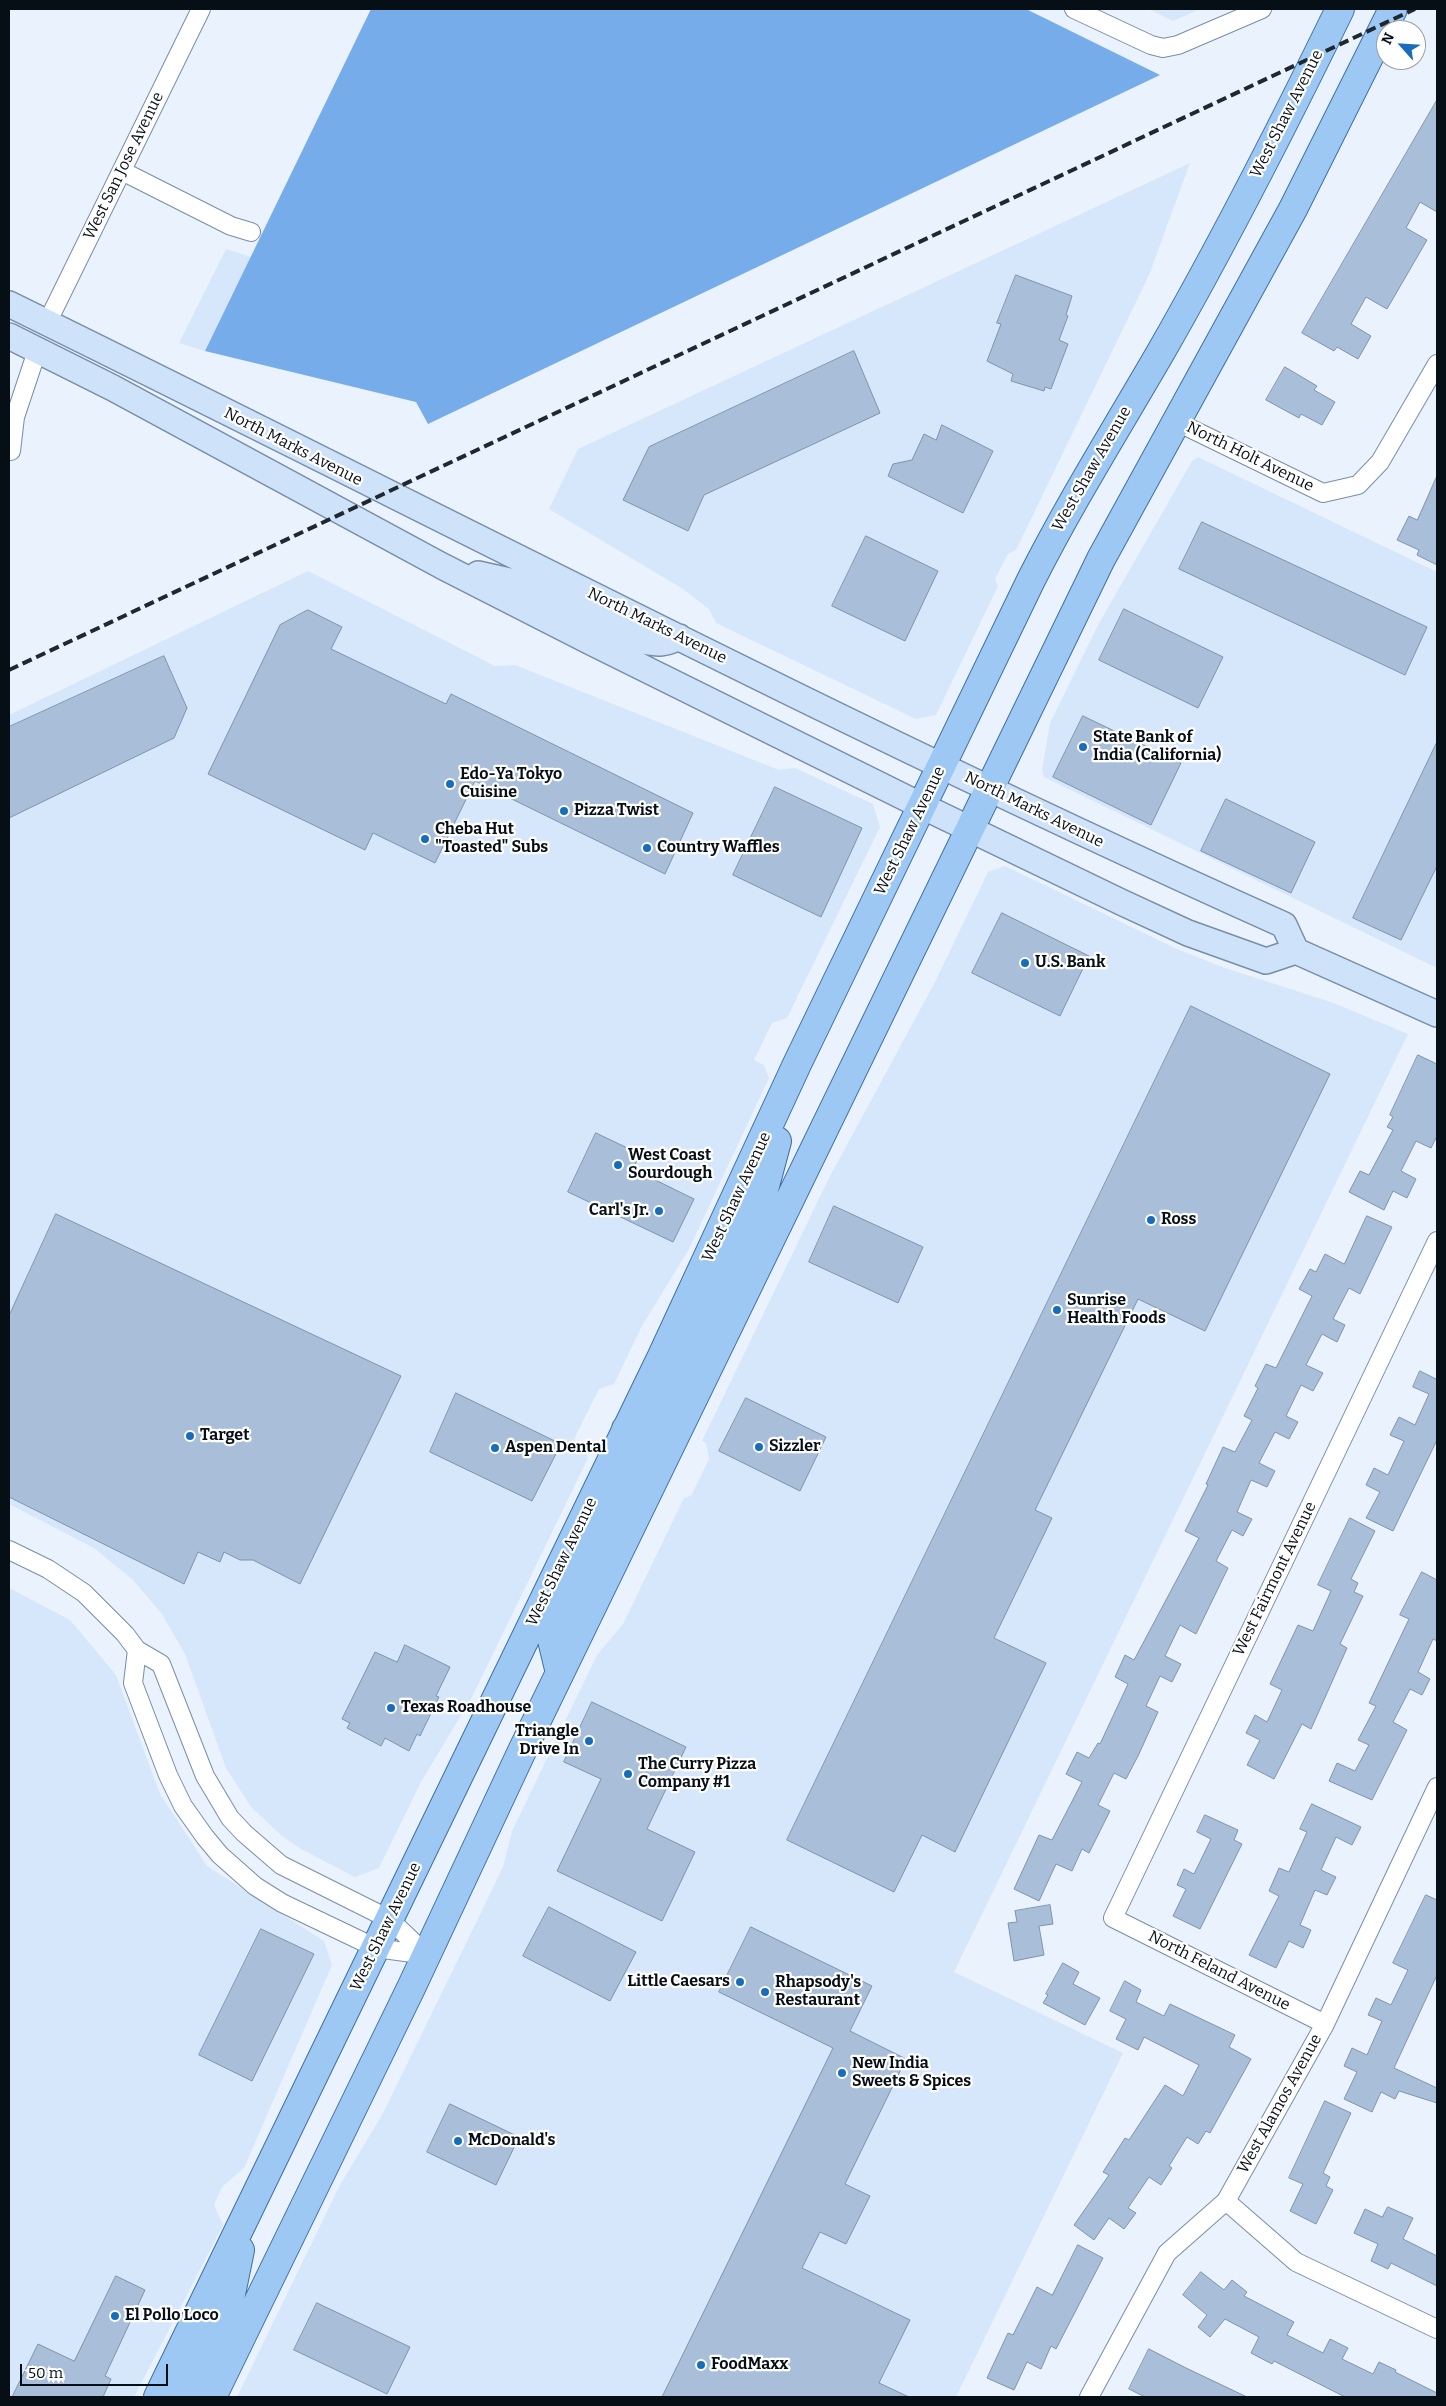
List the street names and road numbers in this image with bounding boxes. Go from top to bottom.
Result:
street label: West Shaw Avenue [1246,47,1328,181]
street label: West San Jose Avenue [80,89,168,243]
street label: West Shaw Avenue [1048,403,1136,535]
street label: North Marks Avenue [221,404,365,490]
street label: North Holt Avenue [1183,418,1317,496]
street label: North Marks Avenue [584,584,730,668]
street label: West Shaw Avenue [871,764,949,898]
street label: North Marks Avenue [961,768,1107,852]
street label: West Shaw Avenue [699,1129,775,1265]
street label: West Shaw Avenue [523,1495,601,1629]
street label: West Fairmont Avenue [1229,1499,1321,1659]
street label: West Shaw Avenue [347,1860,425,1994]
street label: North Feland Avenue [1145,1927,1293,2015]
street label: West Alamos Avenue [1234,2031,1326,2177]

